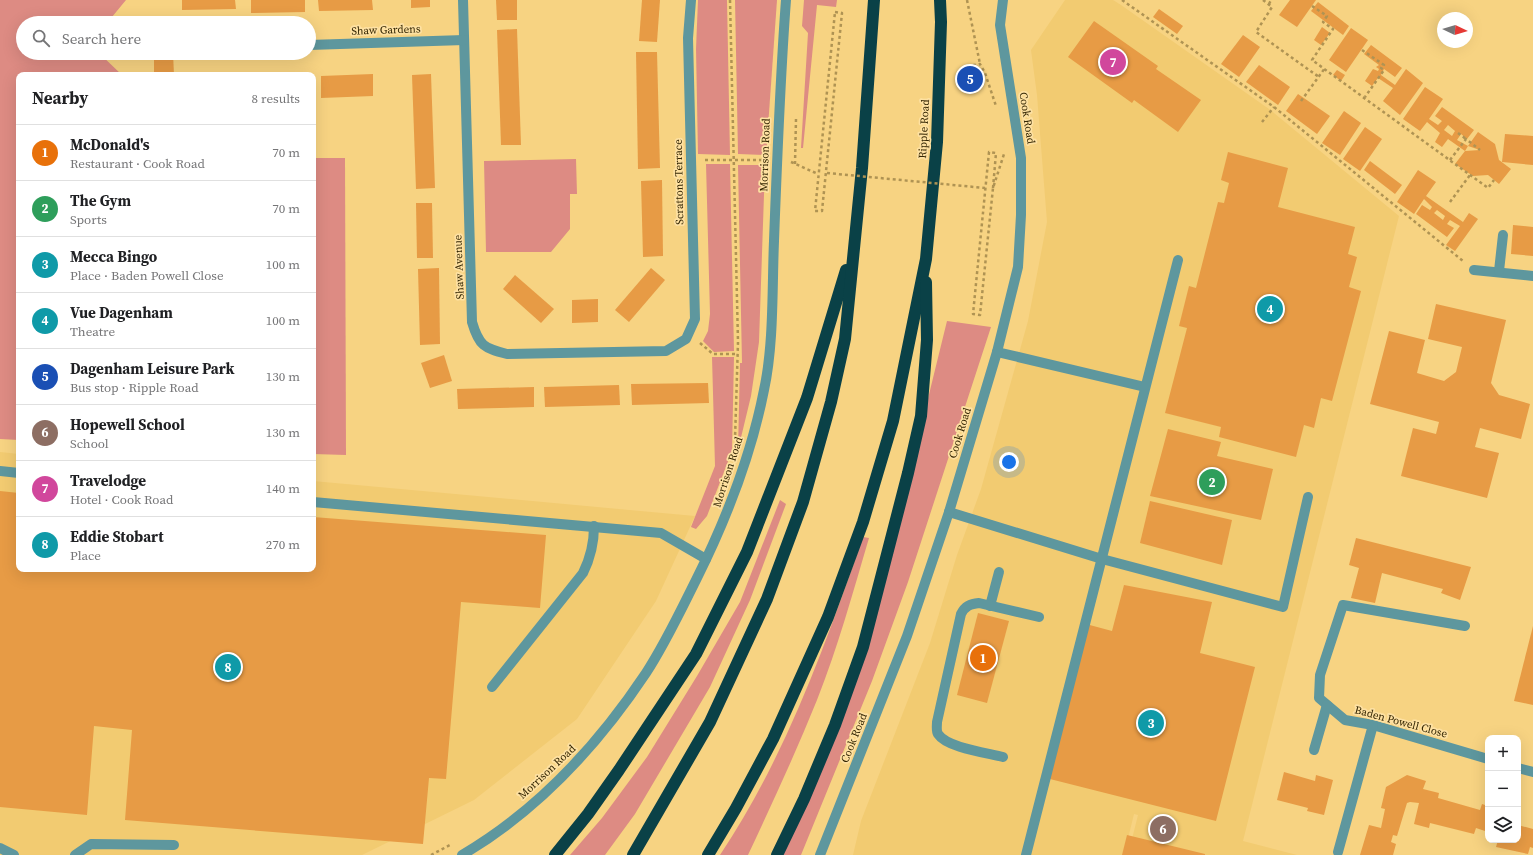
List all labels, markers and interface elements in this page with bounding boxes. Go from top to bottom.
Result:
north arrow [1437,12,1473,48]
search box [16,16,316,60]
street label: Shaw Gardens [351,21,421,39]
icon: search [30,27,52,49]
text: Search here [62,28,141,49]
pin: 7 [1100,47,1126,77]
pin: 5 [957,64,983,94]
text: Nearby [32,86,88,110]
text: 8 results [252,90,300,107]
street label: Cook Road [1015,91,1039,146]
street label: Ripple Road [915,98,933,159]
street label: Morrison Road [756,117,774,192]
text: McDonald's [70,134,150,155]
street label: Scrattons Terrace [671,139,687,225]
text: 1 [41,144,49,161]
text: 70 m [272,144,300,161]
text: Restaurant · Cook Road [70,155,205,172]
text: The Gym [70,190,131,211]
text: 2 [41,200,49,217]
text: 70 m [272,200,300,217]
text: Sports [70,211,107,228]
street label: Shaw Avenue [450,234,468,300]
text: Mecca Bingo [70,246,157,267]
text: 3 [41,256,49,273]
text: 100 m [266,256,300,273]
text: Place · Baden Powell Close [70,267,224,284]
pin: 4 [1257,294,1283,324]
text: Vue Dagenham [70,302,173,323]
text: 4 [41,312,49,329]
text: 100 m [266,312,300,329]
text: Theatre [70,323,115,340]
text: Dagenham Leisure Park [70,358,234,379]
text: 5 [41,368,49,385]
text: 130 m [266,368,300,385]
text: Bus stop · Ripple Road [70,379,199,396]
street label: Cook Road [945,405,975,460]
text: Hopewell School [70,414,185,435]
text: 6 [41,424,49,441]
text: 130 m [266,424,300,441]
street label: Morrison Road [710,434,747,509]
text: School [70,435,109,452]
your location [999,452,1019,472]
pin: 2 [1199,467,1225,497]
text: Travelodge [70,470,146,491]
text: 7 [41,480,49,497]
text: 140 m [266,480,300,497]
text: Hotel · Cook Road [70,491,174,508]
text: Eddie Stobart [70,526,164,547]
text: 8 [41,536,49,553]
text: 270 m [266,536,300,553]
text: Place [70,547,101,564]
pin: 1 [970,643,996,673]
pin: 8 [215,652,241,682]
street label: Baden Powell Close [1353,702,1449,742]
pin: 3 [1138,708,1164,738]
street label: Cook Road [837,710,871,765]
map controls [1485,735,1521,843]
button: + [1485,735,1521,771]
street label: Morrison Road [515,741,579,802]
button: − [1485,771,1521,807]
button: layers [1485,807,1521,843]
pin: 6 [1150,814,1176,844]

